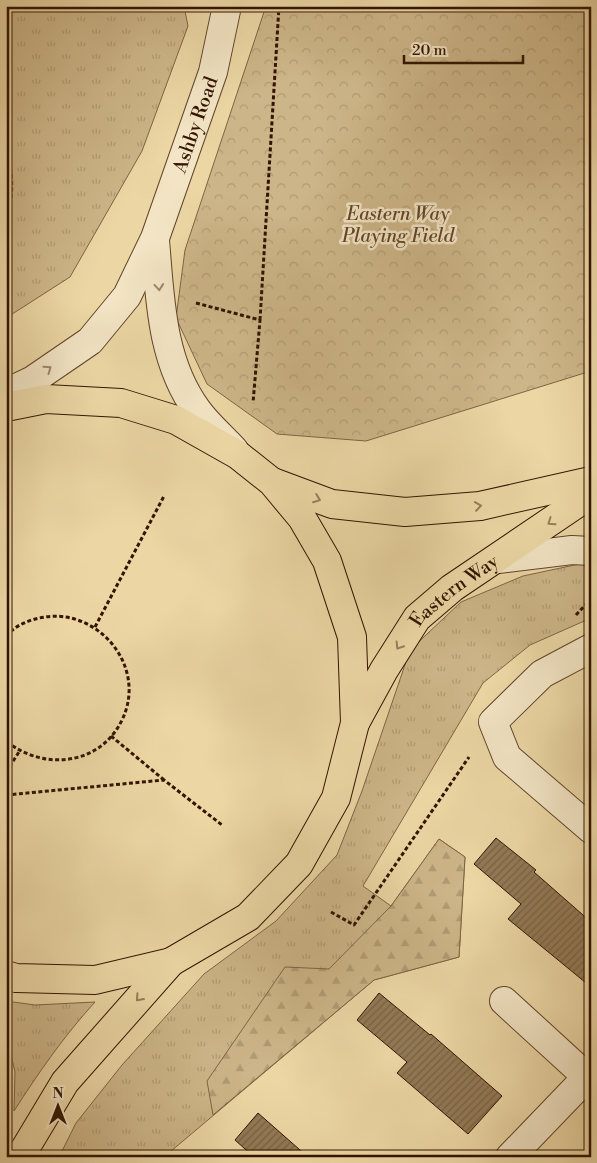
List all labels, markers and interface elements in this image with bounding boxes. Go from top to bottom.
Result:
scale bar [404,32,523,64]
text: 20 m [412,41,447,60]
street label: Ashby Road [167,73,224,177]
park label: Eastern Way Playing Field [341,202,455,248]
one-way arrow [153,283,164,291]
one-way arrow [43,366,52,375]
one-way arrow [313,493,321,503]
one-way arrow [475,501,483,512]
one-way arrow [547,516,557,525]
street label: Eastern Way [404,549,504,631]
one-way arrow [396,640,406,649]
one-way arrow [136,993,145,1002]
north arrow [32,1080,82,1130]
text: N [52,1085,64,1103]

